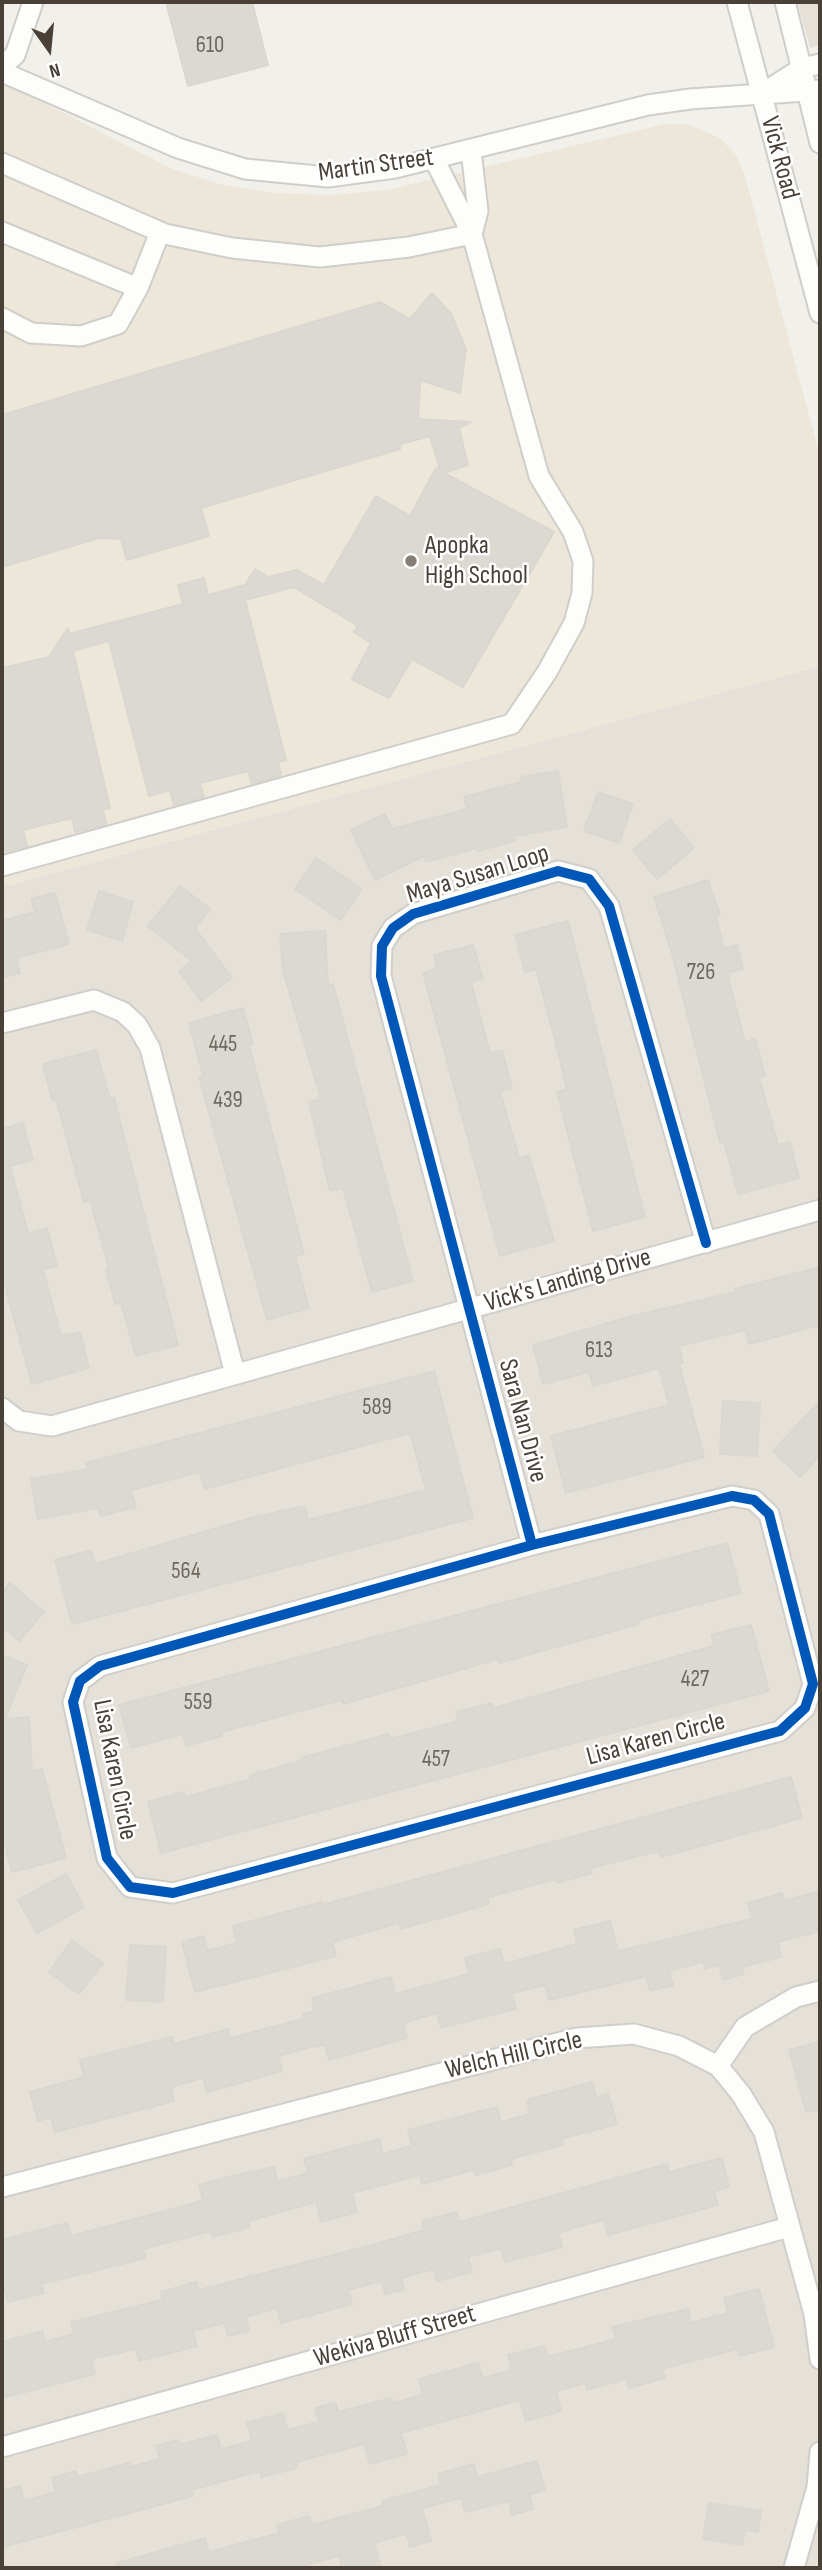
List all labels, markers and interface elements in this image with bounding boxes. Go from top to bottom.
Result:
north arrow [14,14,84,84]
house number: 610 [196,32,224,60]
text: N [47,57,62,82]
street label: Vick Road [753,113,805,203]
street label: Martin Street [316,142,436,190]
place label: Apopka High School [425,530,528,592]
marker: Apopka High School [403,553,419,569]
street label: Maya Susan Loop [403,839,553,911]
house number: 726 [687,959,715,987]
house number: 445 [209,1031,237,1059]
house number: 439 [213,1087,243,1115]
street label: Vick's Landing Drive [481,1242,655,1320]
house number: 613 [585,1337,613,1365]
street label: Sara Nan Drive [491,1356,553,1486]
house number: 589 [362,1394,392,1422]
house number: 564 [171,1558,201,1586]
house number: 427 [681,1666,709,1694]
house number: 559 [184,1689,212,1717]
street label: Lisa Karen Circle [85,1697,143,1843]
street label: Lisa Karen Circle [583,1707,729,1773]
house number: 457 [422,1746,450,1774]
street label: Welch Hill Circle [443,2025,585,2087]
street label: Wekiva Bluff Street [311,2299,479,2375]

